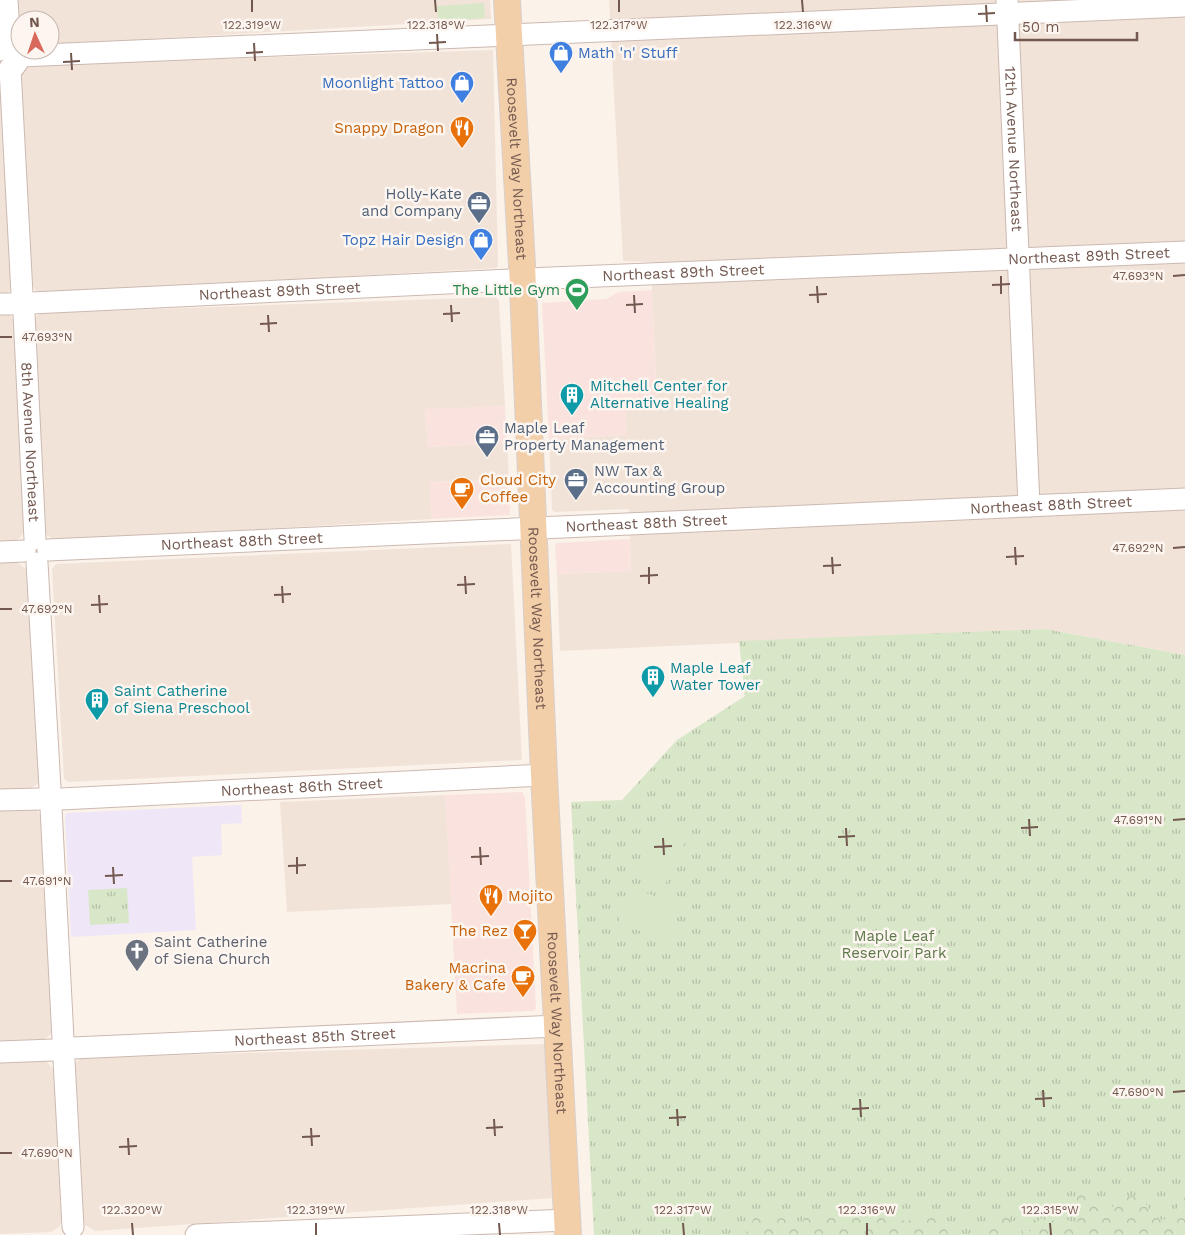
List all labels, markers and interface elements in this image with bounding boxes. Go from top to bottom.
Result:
north arrow [10,10,60,60]
scale bar [1015,10,1138,42]
text: N [29,14,40,30]
text: 122.319°W [223,18,281,32]
text: 122.318°W [407,18,465,32]
text: 122.317°W [590,18,648,32]
text: 122.316°W [774,18,832,32]
text: 50 m [1022,18,1059,36]
shop icon: Math 'n' Stuff [548,40,574,74]
place label: Math 'n' Stuff [578,44,678,62]
street label: 12th Avenue Northeast [1001,66,1026,233]
shop icon: Moonlight Tattoo [449,70,475,104]
place label: Moonlight Tattoo [322,74,444,92]
street label: Roosevelt Way Northeast [502,77,531,261]
restaurant icon: Snappy Dragon [449,115,475,149]
place label: Snappy Dragon [334,119,444,137]
place label: Holly-Kate and Company [361,185,462,220]
office icon: Holly-Kate and Company [466,190,492,224]
shop icon: Topz Hair Design [468,227,494,261]
place label: Topz Hair Design [342,231,464,249]
street label: Northeast 89th Street [1008,244,1171,268]
street label: Northeast 89th Street [602,260,765,285]
text: 47.693°N [1112,269,1164,283]
sports icon: The Little Gym [564,277,590,311]
street label: Northeast 89th Street [198,278,362,304]
place label: The Little Gym [452,281,560,299]
text: 47.693°N [21,330,73,344]
street label: 8th Avenue Northeast [17,361,43,523]
place label: Mitchell Center for Alternative Healing [590,377,728,412]
building icon: Mitchell Center for Alternative Healing [559,382,585,416]
place label: Maple Leaf Property Management [504,419,665,454]
office icon: Maple Leaf Property Management [474,424,500,458]
place label: NW Tax & Accounting Group [594,462,725,497]
office icon: NW Tax & Accounting Group [563,467,589,501]
place label: Cloud City Coffee [480,471,556,506]
cafe icon: Cloud City Coffee [449,476,475,510]
street label: Northeast 88th Street [970,492,1133,518]
street label: Northeast 88th Street [565,511,728,536]
street label: Roosevelt Way Northeast [524,527,550,711]
street label: Northeast 88th Street [160,529,324,554]
text: 47.692°N [1112,541,1164,555]
text: 47.692°N [21,602,73,616]
place label: Maple Leaf Water Tower [670,659,761,694]
building icon: Maple Leaf Water Tower [640,664,666,698]
place label: Saint Catherine of Siena Preschool [114,682,250,717]
building icon: Saint Catherine of Siena Preschool [84,687,110,721]
street label: Northeast 86th Street [220,774,384,800]
text: 47.691°N [1113,813,1163,827]
text: 47.691°N [22,874,72,888]
restaurant icon: Mojito [478,883,504,917]
place label: Mojito [508,887,553,905]
bar icon: The Rez [512,918,538,952]
place label: The Rez [450,922,508,940]
park label: Maple Leaf Reservoir Park [841,927,947,962]
street label: Roosevelt Way Northeast [543,931,571,1115]
place label: Saint Catherine of Siena Church [154,933,270,968]
church icon: Saint Catherine of Siena Church [124,938,150,972]
place label: Macrina Bakery & Cafe [405,959,507,994]
cafe icon: Macrina Bakery & Cafe [510,964,536,998]
street label: Northeast 85th Street [234,1024,397,1050]
text: 47.690°N [1112,1085,1164,1099]
text: 47.690°N [21,1146,73,1160]
text: 122.320°W [102,1203,163,1217]
text: 122.319°W [287,1203,345,1217]
text: 122.318°W [470,1203,528,1217]
text: 122.317°W [654,1203,712,1217]
text: 122.316°W [838,1203,896,1217]
text: 122.315°W [1021,1203,1079,1217]

